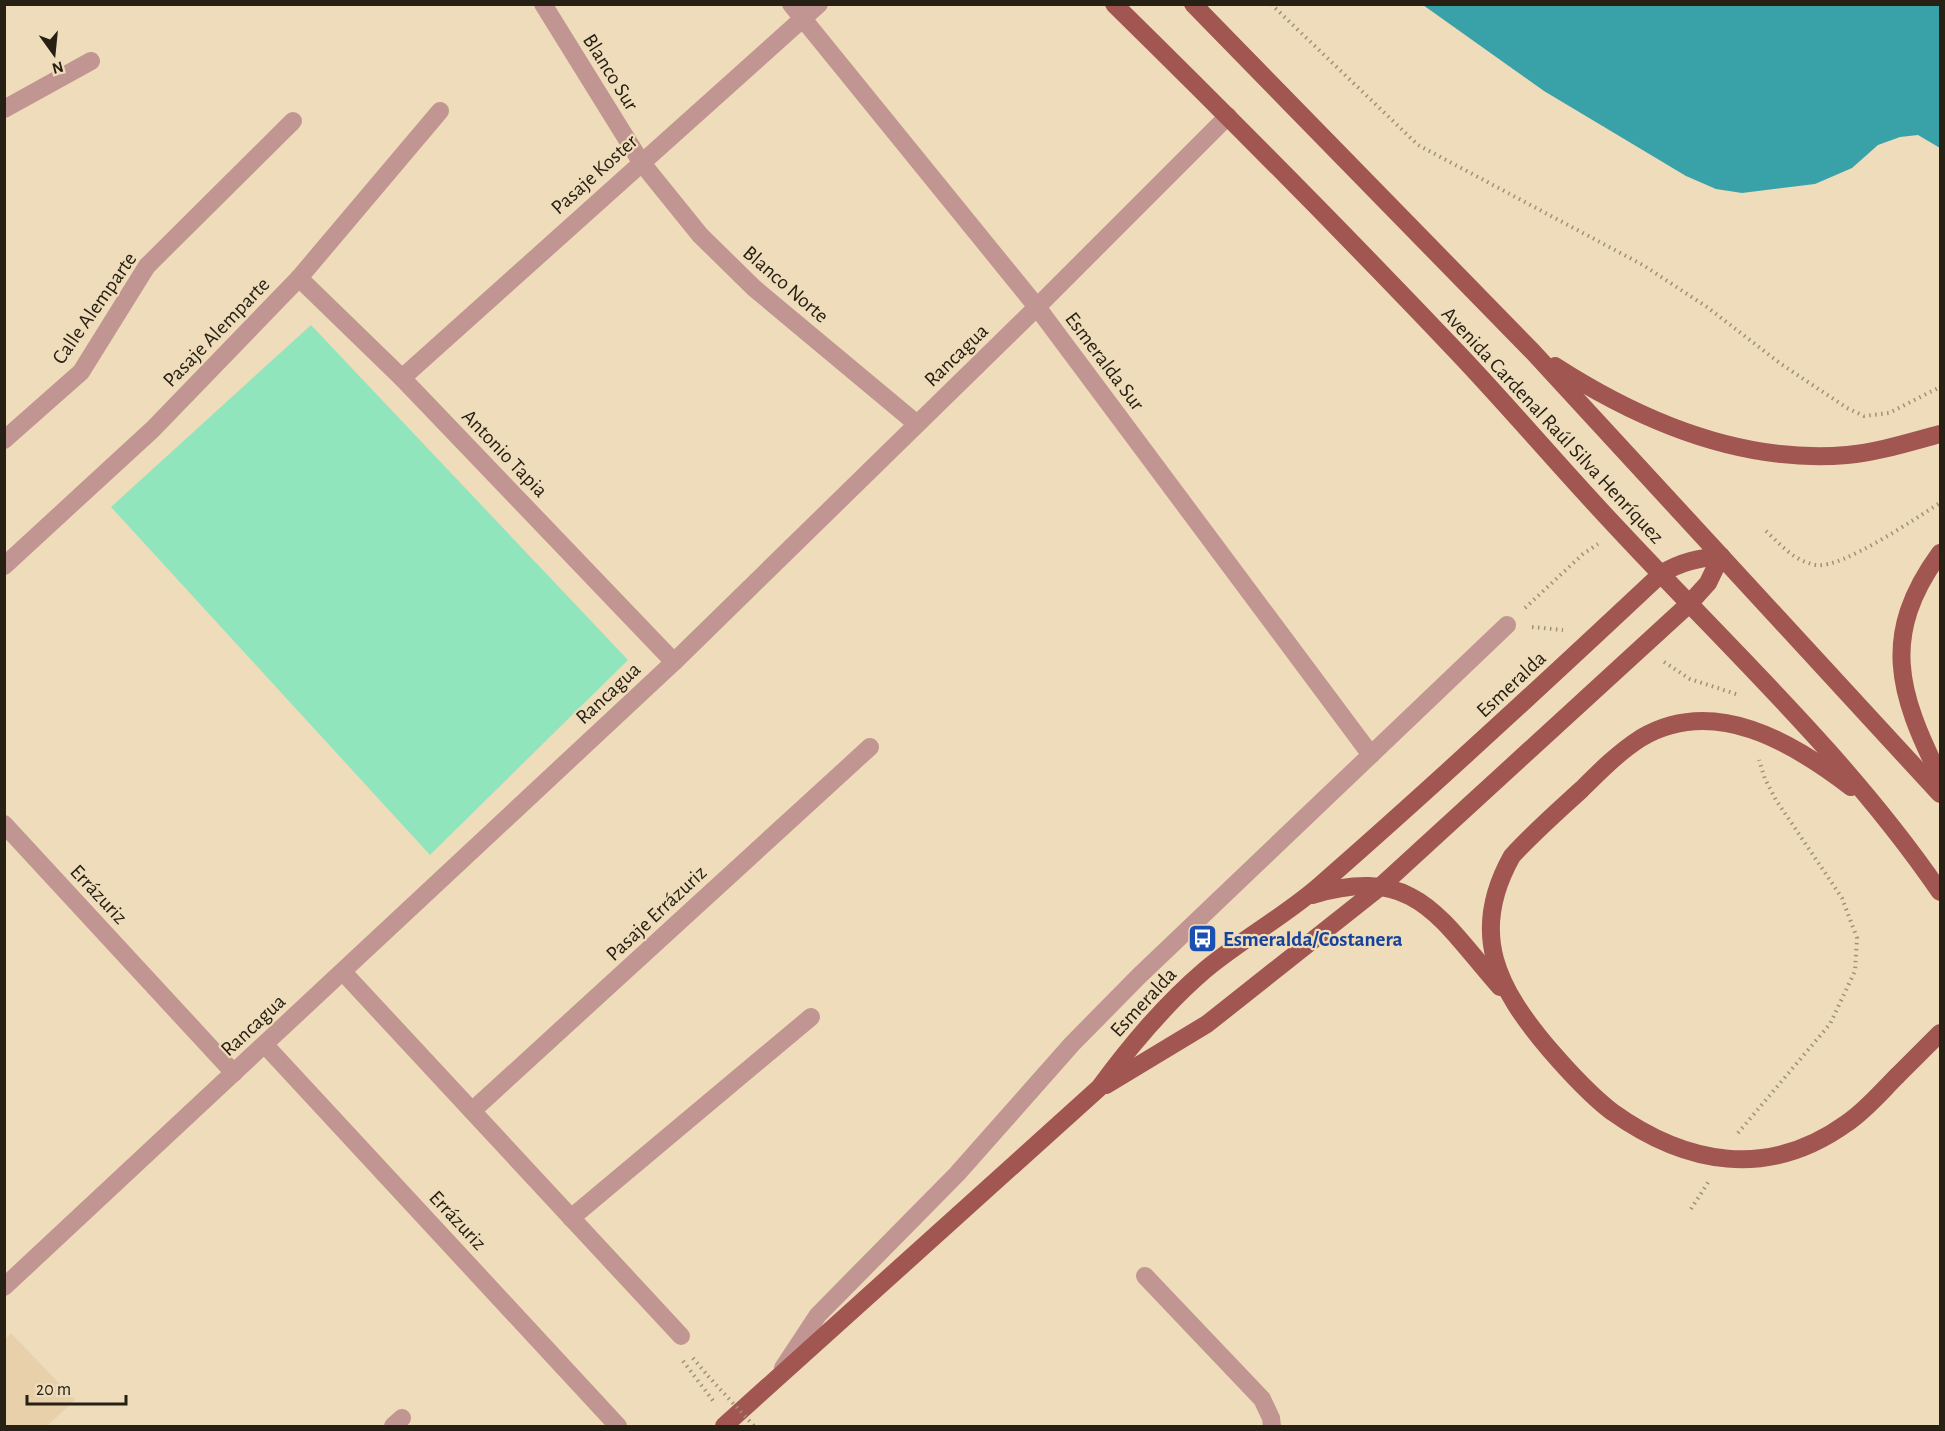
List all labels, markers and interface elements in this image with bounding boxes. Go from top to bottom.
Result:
north arrow [24,24,84,84]
street label: Blanco Sur [579,30,642,114]
text: N [50,58,65,77]
street label: Pasaje Koster [547,130,642,218]
street label: Blanco Norte [739,242,832,327]
street label: Calle Alemparte [48,249,141,368]
street label: Pasaje Alemparte [159,274,274,391]
street label: Avenida Cardenal Raúl Silva Henríquez [1438,303,1668,548]
street label: Esmeralda Sur [1061,308,1148,415]
street label: Rancagua [920,320,993,391]
street label: Antonio Tapia [458,405,552,502]
street label: Esmeralda [1473,647,1550,722]
street label: Rancagua [572,658,645,728]
street label: Errázuriz [66,861,131,928]
street label: Pasaje Errázuriz [602,862,711,965]
bus stop icon: Esmeralda/Costanera [1186,923,1218,955]
place label: Esmeralda/Costanera [1223,929,1403,950]
street label: Esmeralda [1106,963,1181,1041]
street label: Rancagua [217,990,290,1060]
street label: Errázuriz [425,1187,490,1254]
scale bar [27,1368,126,1406]
text: 20 m [36,1381,71,1399]

